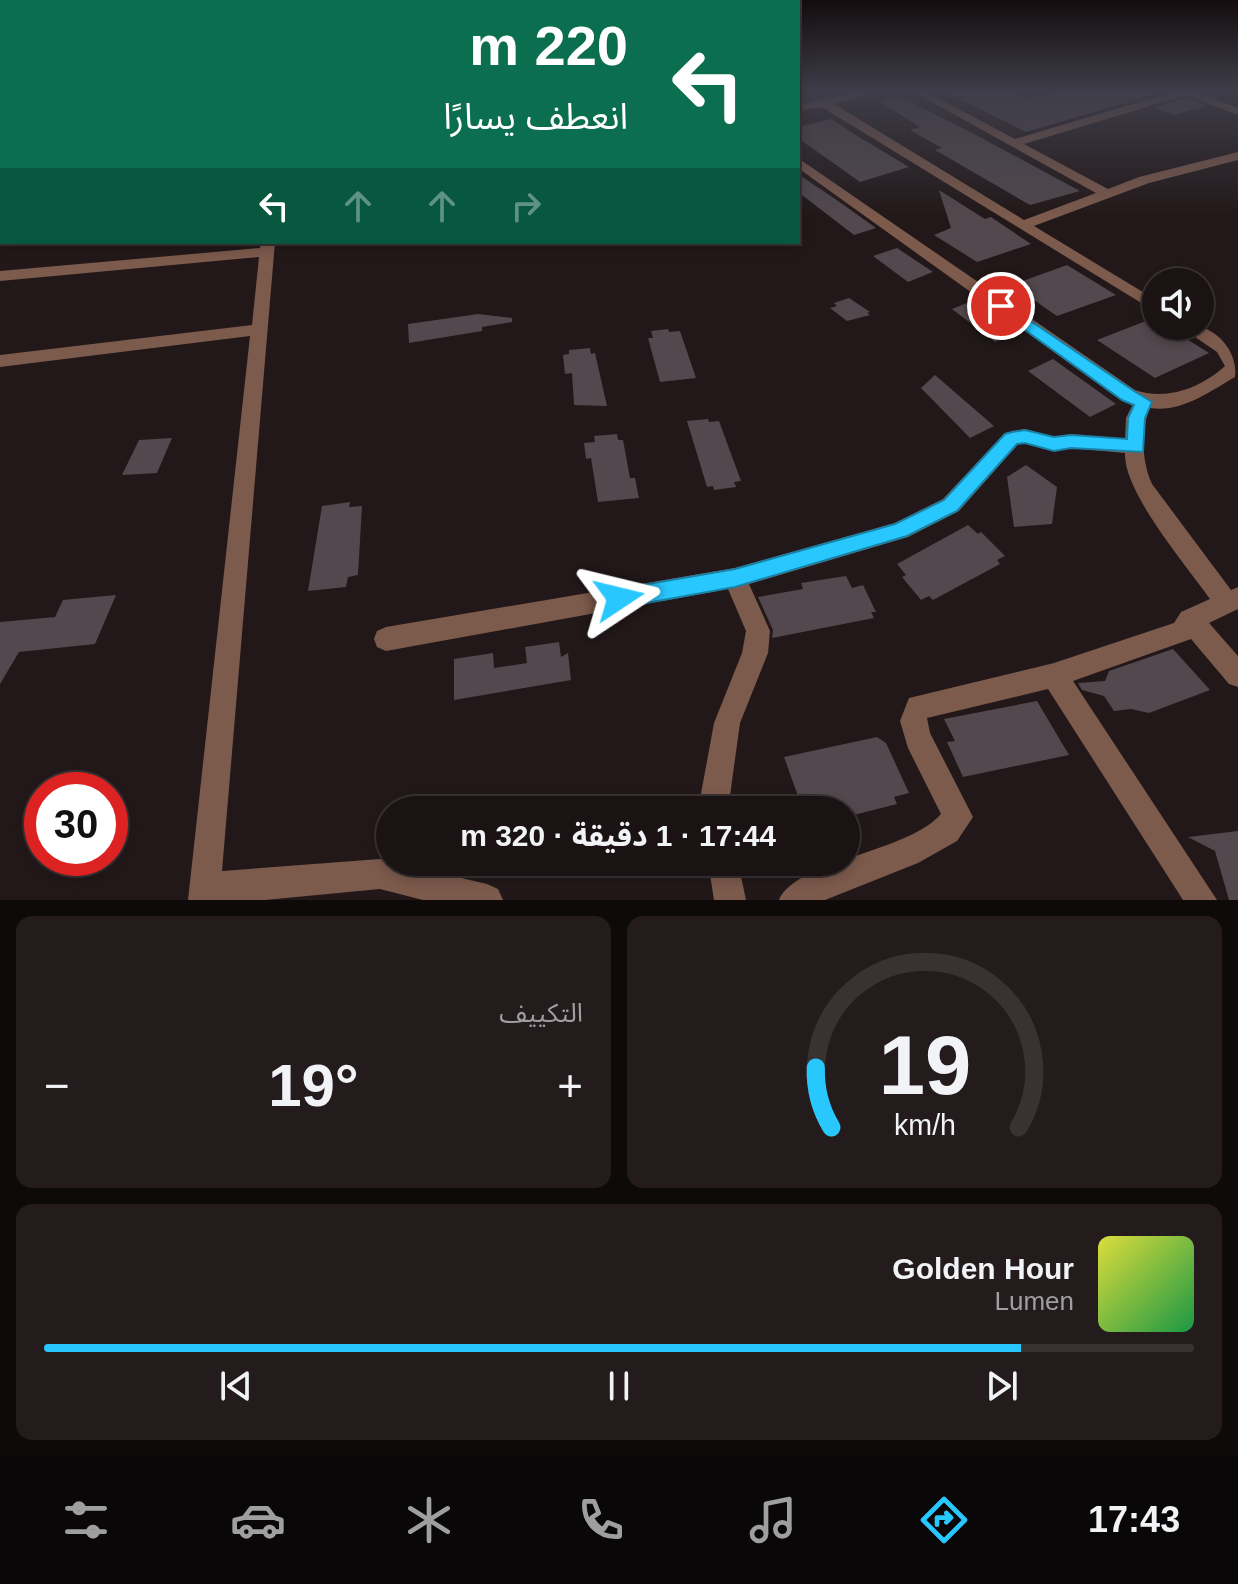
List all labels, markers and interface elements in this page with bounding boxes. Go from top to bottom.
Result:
text: 220 m [469,14,628,77]
icon: left [656,32,760,136]
text: انعطف يسارًا [443,96,628,137]
icon: left [252,184,296,228]
icon: ahead [336,184,380,228]
icon: ahead [420,184,464,228]
icon: right [504,184,548,228]
map controls [1142,268,1214,340]
button: sound [1142,268,1214,340]
pin [967,272,1035,340]
icon: arrive [979,284,1023,328]
position arrow [577,556,661,640]
speed limit sign: 30 [24,772,128,876]
text: 17:44 · 1 دقيقة · 320 m [460,819,776,852]
text: التكييف [499,998,583,1028]
text: 19 [878,1019,971,1112]
text: 19° [268,1052,359,1119]
text: − [44,1061,70,1110]
text: + [557,1061,583,1110]
text: km/h [894,1109,955,1141]
text: Golden Hour [892,1252,1074,1285]
text: Lumen [995,1286,1074,1316]
icon: previous [214,1364,258,1408]
icon: pause [597,1364,641,1408]
icon: next [980,1364,1024,1408]
icon: filters [58,1492,114,1548]
icon: car [230,1492,286,1548]
icon: climate [401,1492,457,1548]
icon: phone [573,1492,629,1548]
icon: music [745,1492,801,1548]
icon: directions [916,1492,972,1548]
text: 17:43 [1088,1499,1180,1540]

